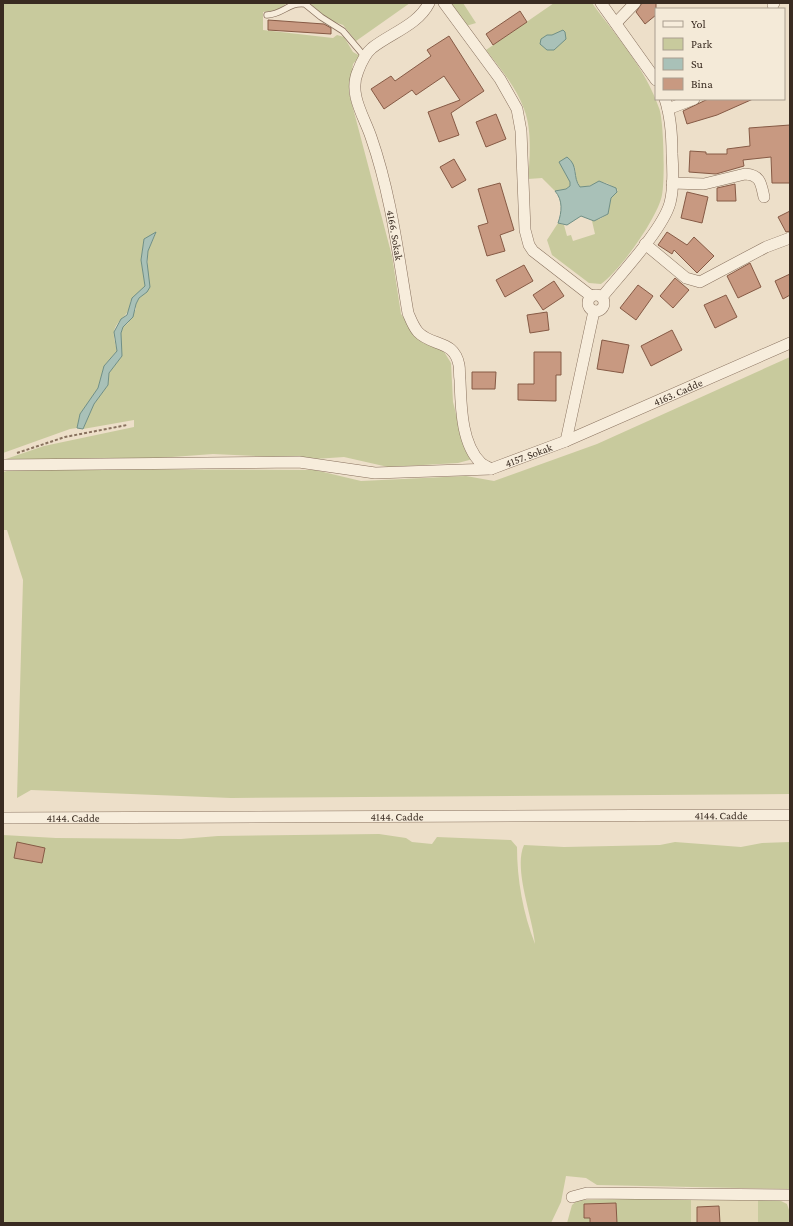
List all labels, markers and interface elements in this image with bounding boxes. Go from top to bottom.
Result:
legend [655,8,785,100]
text: Yol [691,17,706,31]
text: Park [691,37,713,51]
text: Su [691,57,704,71]
text: Bina [691,77,713,91]
street label: 4166. Sokak [385,209,406,262]
street label: 4163. Cadde [652,376,704,408]
street label: 4157. Sokak [503,440,555,469]
street label: 4144. Cadde [694,809,748,821]
street label: 4144. Cadde [370,810,424,823]
street label: 4144. Cadde [46,812,100,824]

